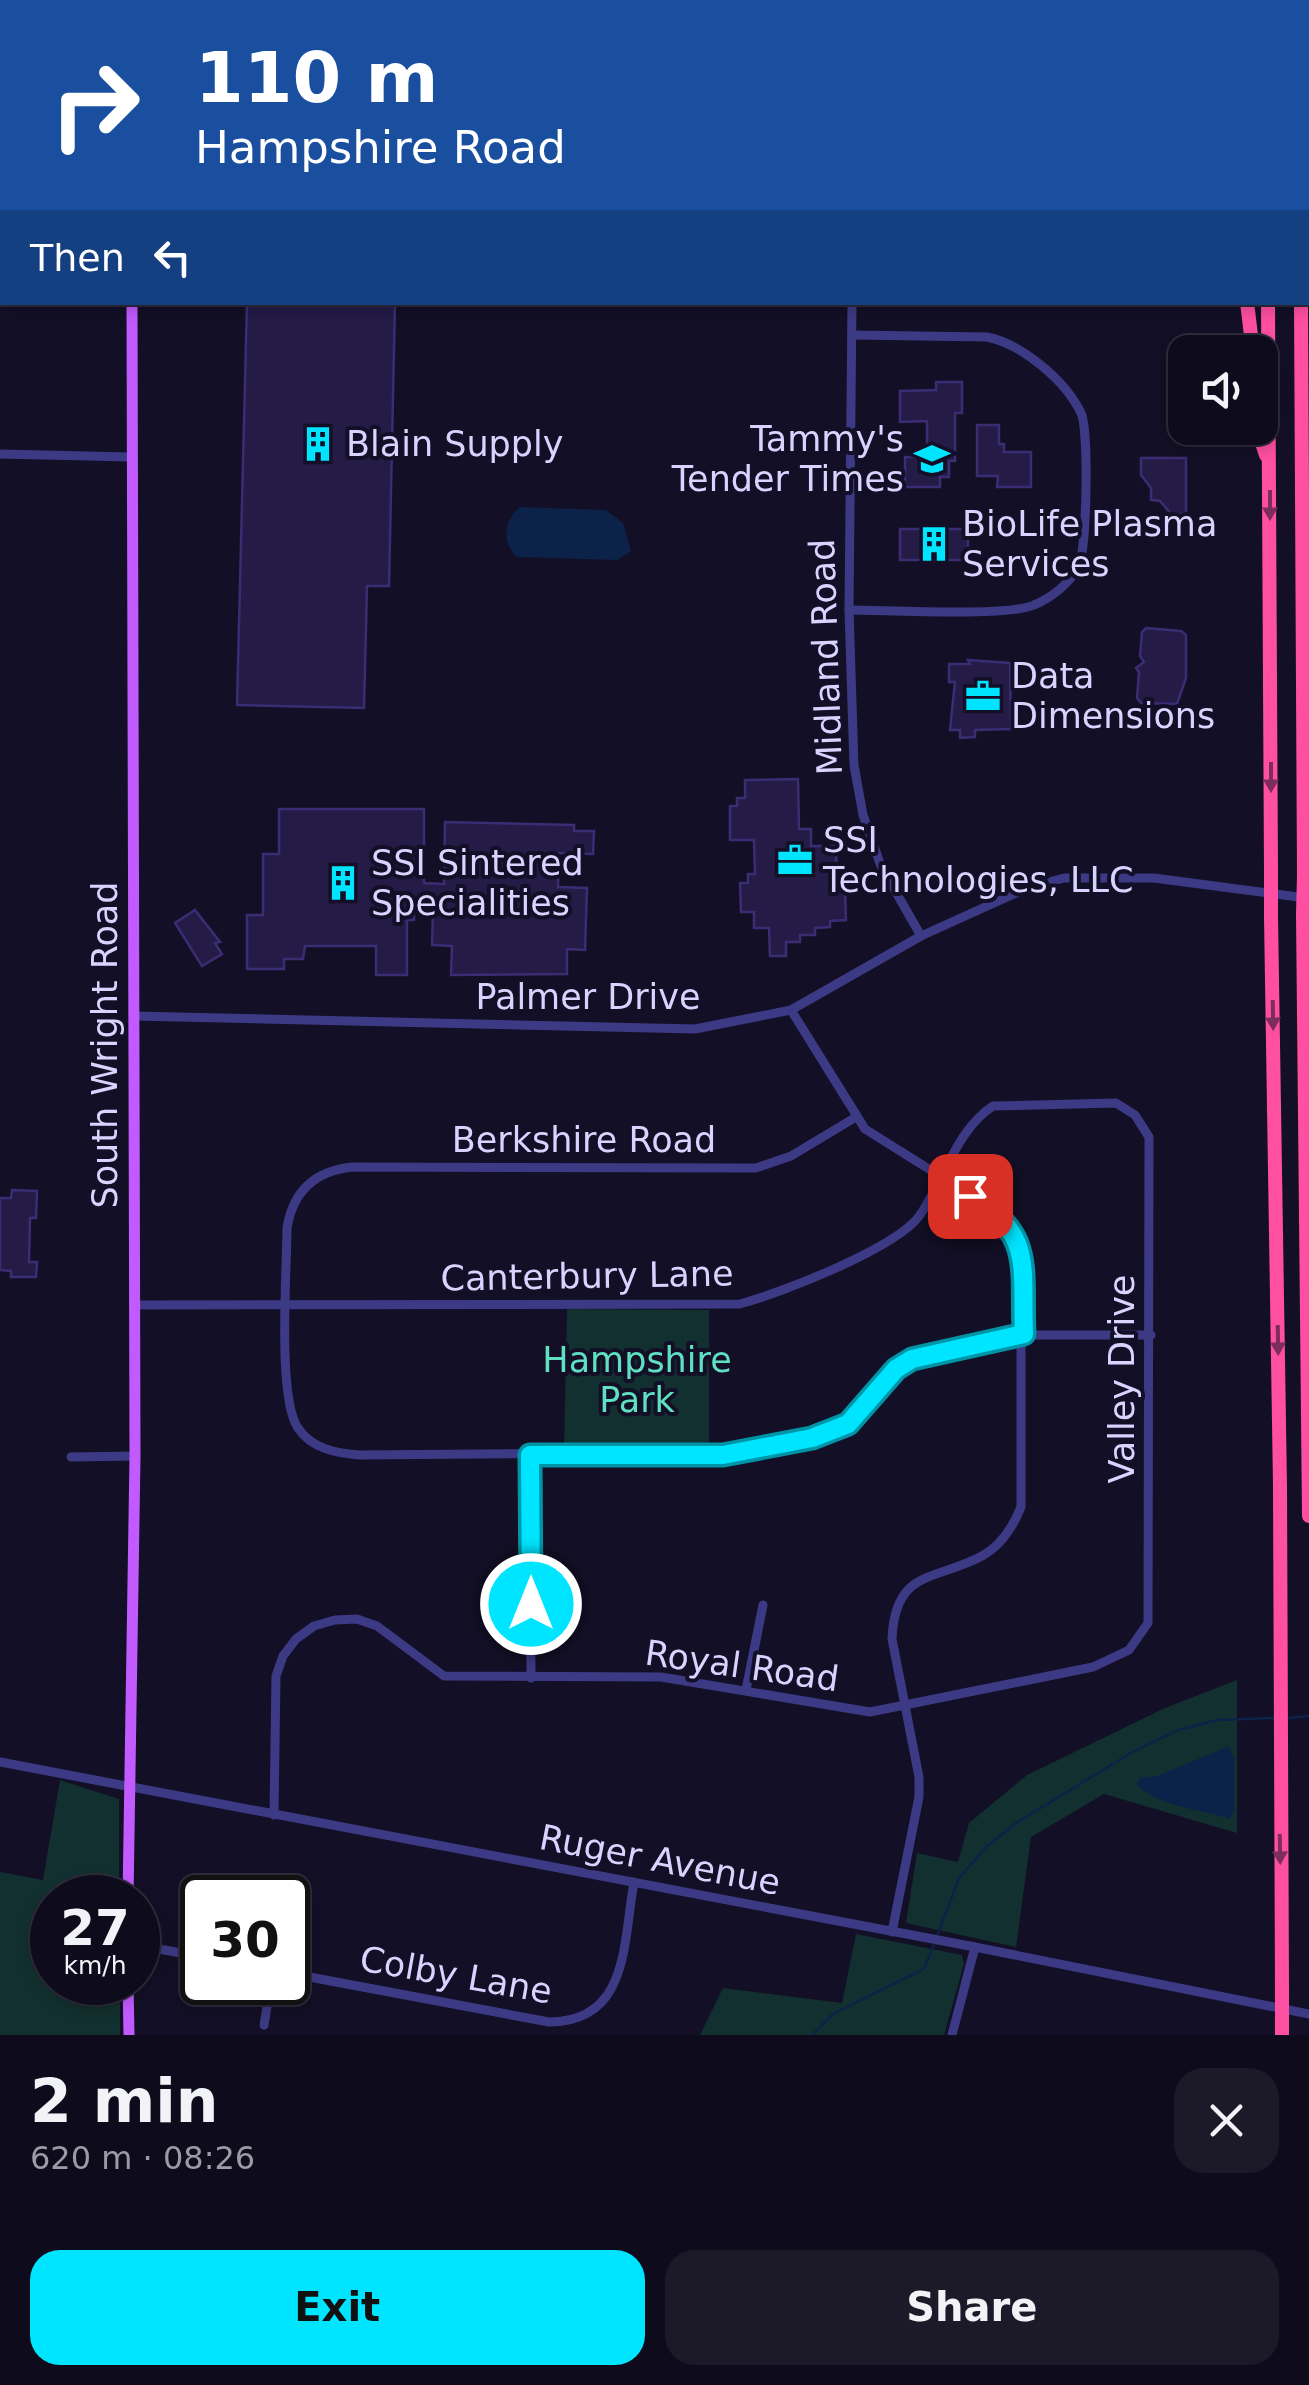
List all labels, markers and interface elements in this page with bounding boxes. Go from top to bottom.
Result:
text: 110 m [195,37,438,119]
icon: right [30,40,160,170]
text: Hampshire Road [195,121,566,174]
icon: left [145,230,200,285]
text: Then [30,236,125,280]
map controls [1168,335,1278,445]
button: sound [1168,335,1278,445]
place label: Tammy's Tender Times [671,419,904,499]
place label: Blain Supply [346,424,564,464]
building icon: Blain Supply [299,425,337,463]
school or university icon: Tammy's Tender Times [913,440,951,478]
one-way arrow [1262,489,1278,521]
place label: BioLife Plasma Services [962,504,1217,584]
building icon: BioLife Plasma Services [915,525,953,563]
street label: Midland Road [802,538,850,776]
place label: Data Dimensions [1011,656,1215,736]
office icon: Data Dimensions [964,677,1002,715]
one-way arrow [1263,761,1279,793]
place label: SSI Technologies, LLC [822,820,1134,900]
office icon: SSI Technologies, LLC [776,841,814,879]
place label: SSI Sintered Specialities [371,843,584,923]
building icon: SSI Sintered Specialities [324,864,362,902]
street label: South Wright Road [85,881,125,1209]
street label: Palmer Drive [475,977,701,1017]
one-way arrow [1265,999,1281,1031]
street label: Berkshire Road [452,1120,716,1160]
pin [928,1154,1013,1239]
icon: arrive [943,1169,998,1224]
street label: Canterbury Lane [440,1253,734,1299]
street label: Valley Drive [1102,1275,1142,1483]
one-way arrow [1270,1324,1286,1356]
park label: Hampshire Park [542,1340,732,1420]
position arrow [479,1552,583,1656]
street label: Royal Road [643,1633,841,1699]
street label: Ruger Avenue [536,1817,784,1903]
one-way arrow [1273,1833,1289,1865]
speed limit sign: 30 [180,1875,310,2005]
text: 27 [60,1899,130,1957]
street label: Colby Lane [357,1938,555,2012]
text: km/h [63,1951,127,1980]
text: 2 min [30,2066,218,2136]
button: close [1174,2068,1279,2173]
text: 620 m · 08:26 [30,2139,255,2177]
button: Exit [30,2250,645,2365]
button: Share [665,2250,1279,2365]

